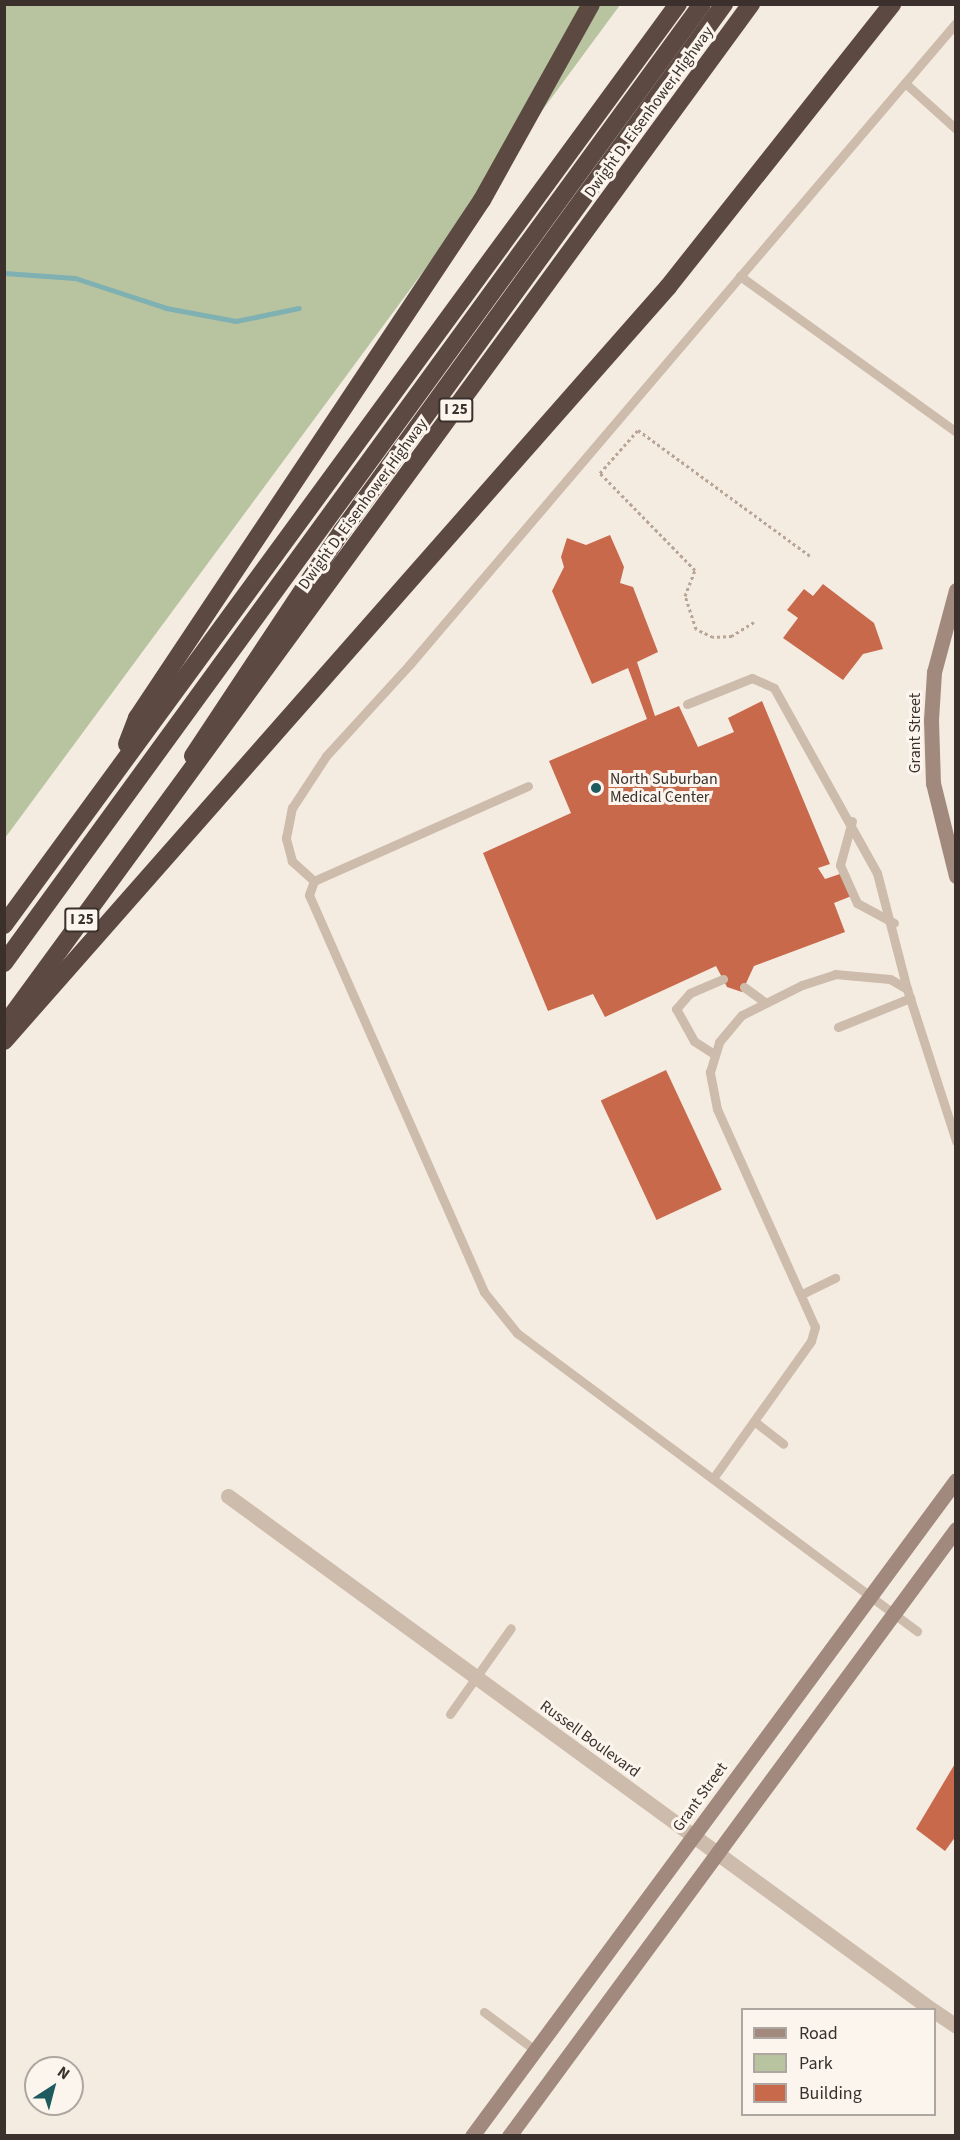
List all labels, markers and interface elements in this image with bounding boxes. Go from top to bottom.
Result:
street label: Dwight D. Eisenhower Highway [580,23,718,201]
road number: I 25 [438,398,474,422]
street label: Dwight D. Eisenhower Highway [294,415,432,593]
street label: Grant Street [905,693,925,773]
place label: North Suburban Medical Center [610,769,718,807]
marker: North Suburban Medical Center [587,779,605,797]
road number: I 25 [64,908,100,932]
street label: Russell Boulevard [536,1696,644,1782]
street label: Grant Street [669,1759,731,1835]
legend [741,2008,936,2116]
text: Road [799,2021,838,2046]
text: Park [799,2051,833,2076]
north arrow [24,2056,84,2116]
text: N [53,2061,74,2085]
text: Building [799,2081,862,2106]

